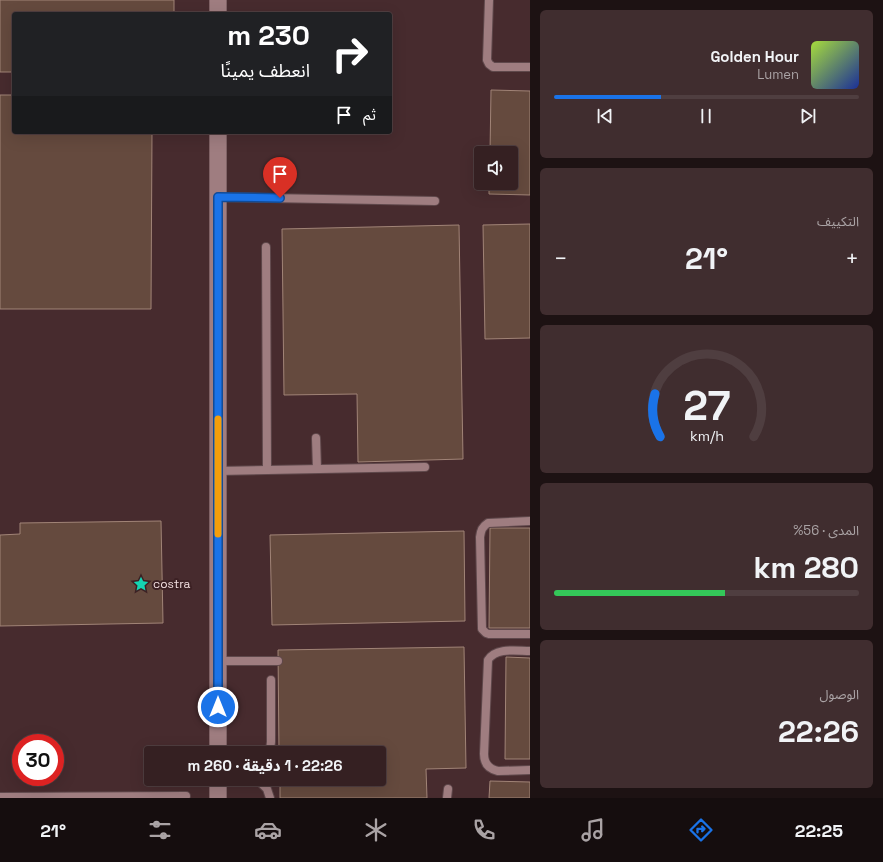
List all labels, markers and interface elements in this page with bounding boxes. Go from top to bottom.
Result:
text: 230 m [227,17,310,53]
icon: right [324,28,376,80]
text: Golden Hour [710,47,799,66]
text: انعطف يمينًا [220,59,310,82]
text: Lumen [757,66,799,83]
icon: arrive [333,104,355,126]
text: ثم [363,105,376,124]
icon: previous [594,105,616,127]
icon: pause [695,105,717,127]
icon: next [797,105,819,127]
map controls [474,146,518,190]
button: sound [474,146,518,190]
pin [263,157,297,198]
icon: arrive [269,163,291,185]
text: التكييف [817,213,859,230]
text: 21° [685,239,728,278]
text: − [554,244,568,272]
text: + [845,244,859,272]
text: 27 [683,379,730,432]
text: km/h [689,427,724,445]
text: المدى · 56% [793,522,859,539]
text: 280 km [754,548,859,587]
place icon: costra [132,575,150,593]
place label: costra [153,576,191,592]
position arrow [197,686,239,728]
text: الوصول [819,686,859,703]
text: 22:26 [778,712,859,751]
speed limit sign: 30 [12,734,64,786]
text: 22:26 · 1 دقيقة · 260 m [187,756,343,775]
icon: filters [146,816,174,844]
icon: car [254,816,282,844]
icon: climate [362,816,390,844]
icon: phone [470,816,498,844]
icon: music [579,816,607,844]
icon: directions [687,816,715,844]
text: 21° [40,819,66,842]
text: 22:25 [795,819,843,842]

